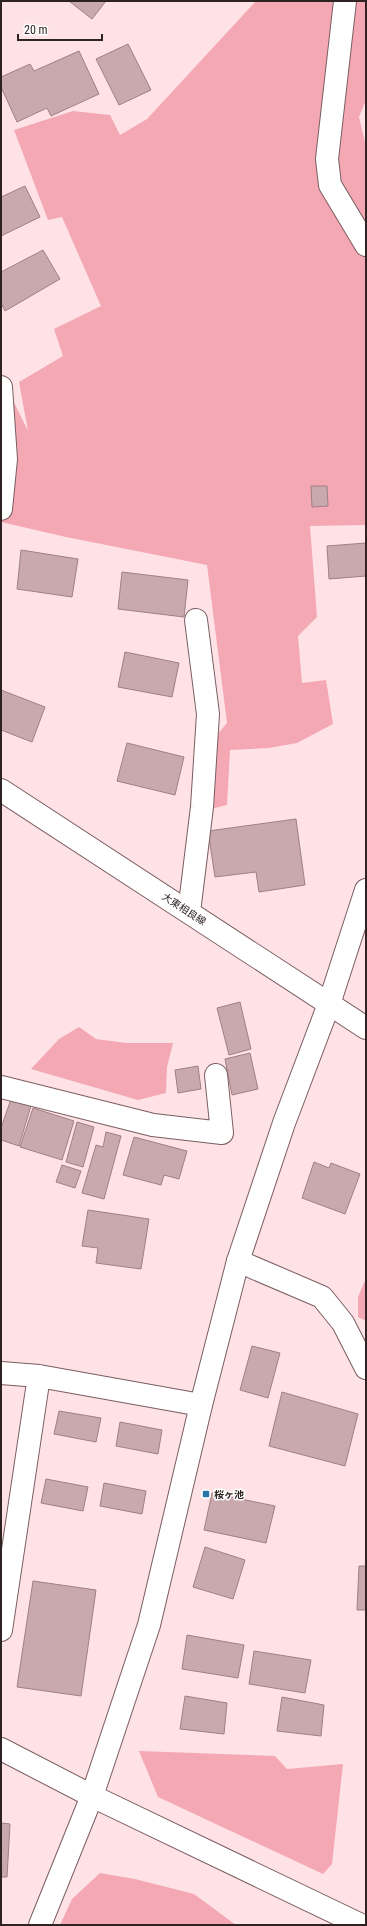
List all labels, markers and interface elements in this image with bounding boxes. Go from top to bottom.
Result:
scale bar [18,16,102,42]
text: 20 m [24,23,48,37]
street label: 大東相良線 [160,891,208,927]
marker: 桜ヶ池 [201,1489,211,1499]
place label: 桜ヶ池 [214,1489,244,1500]

